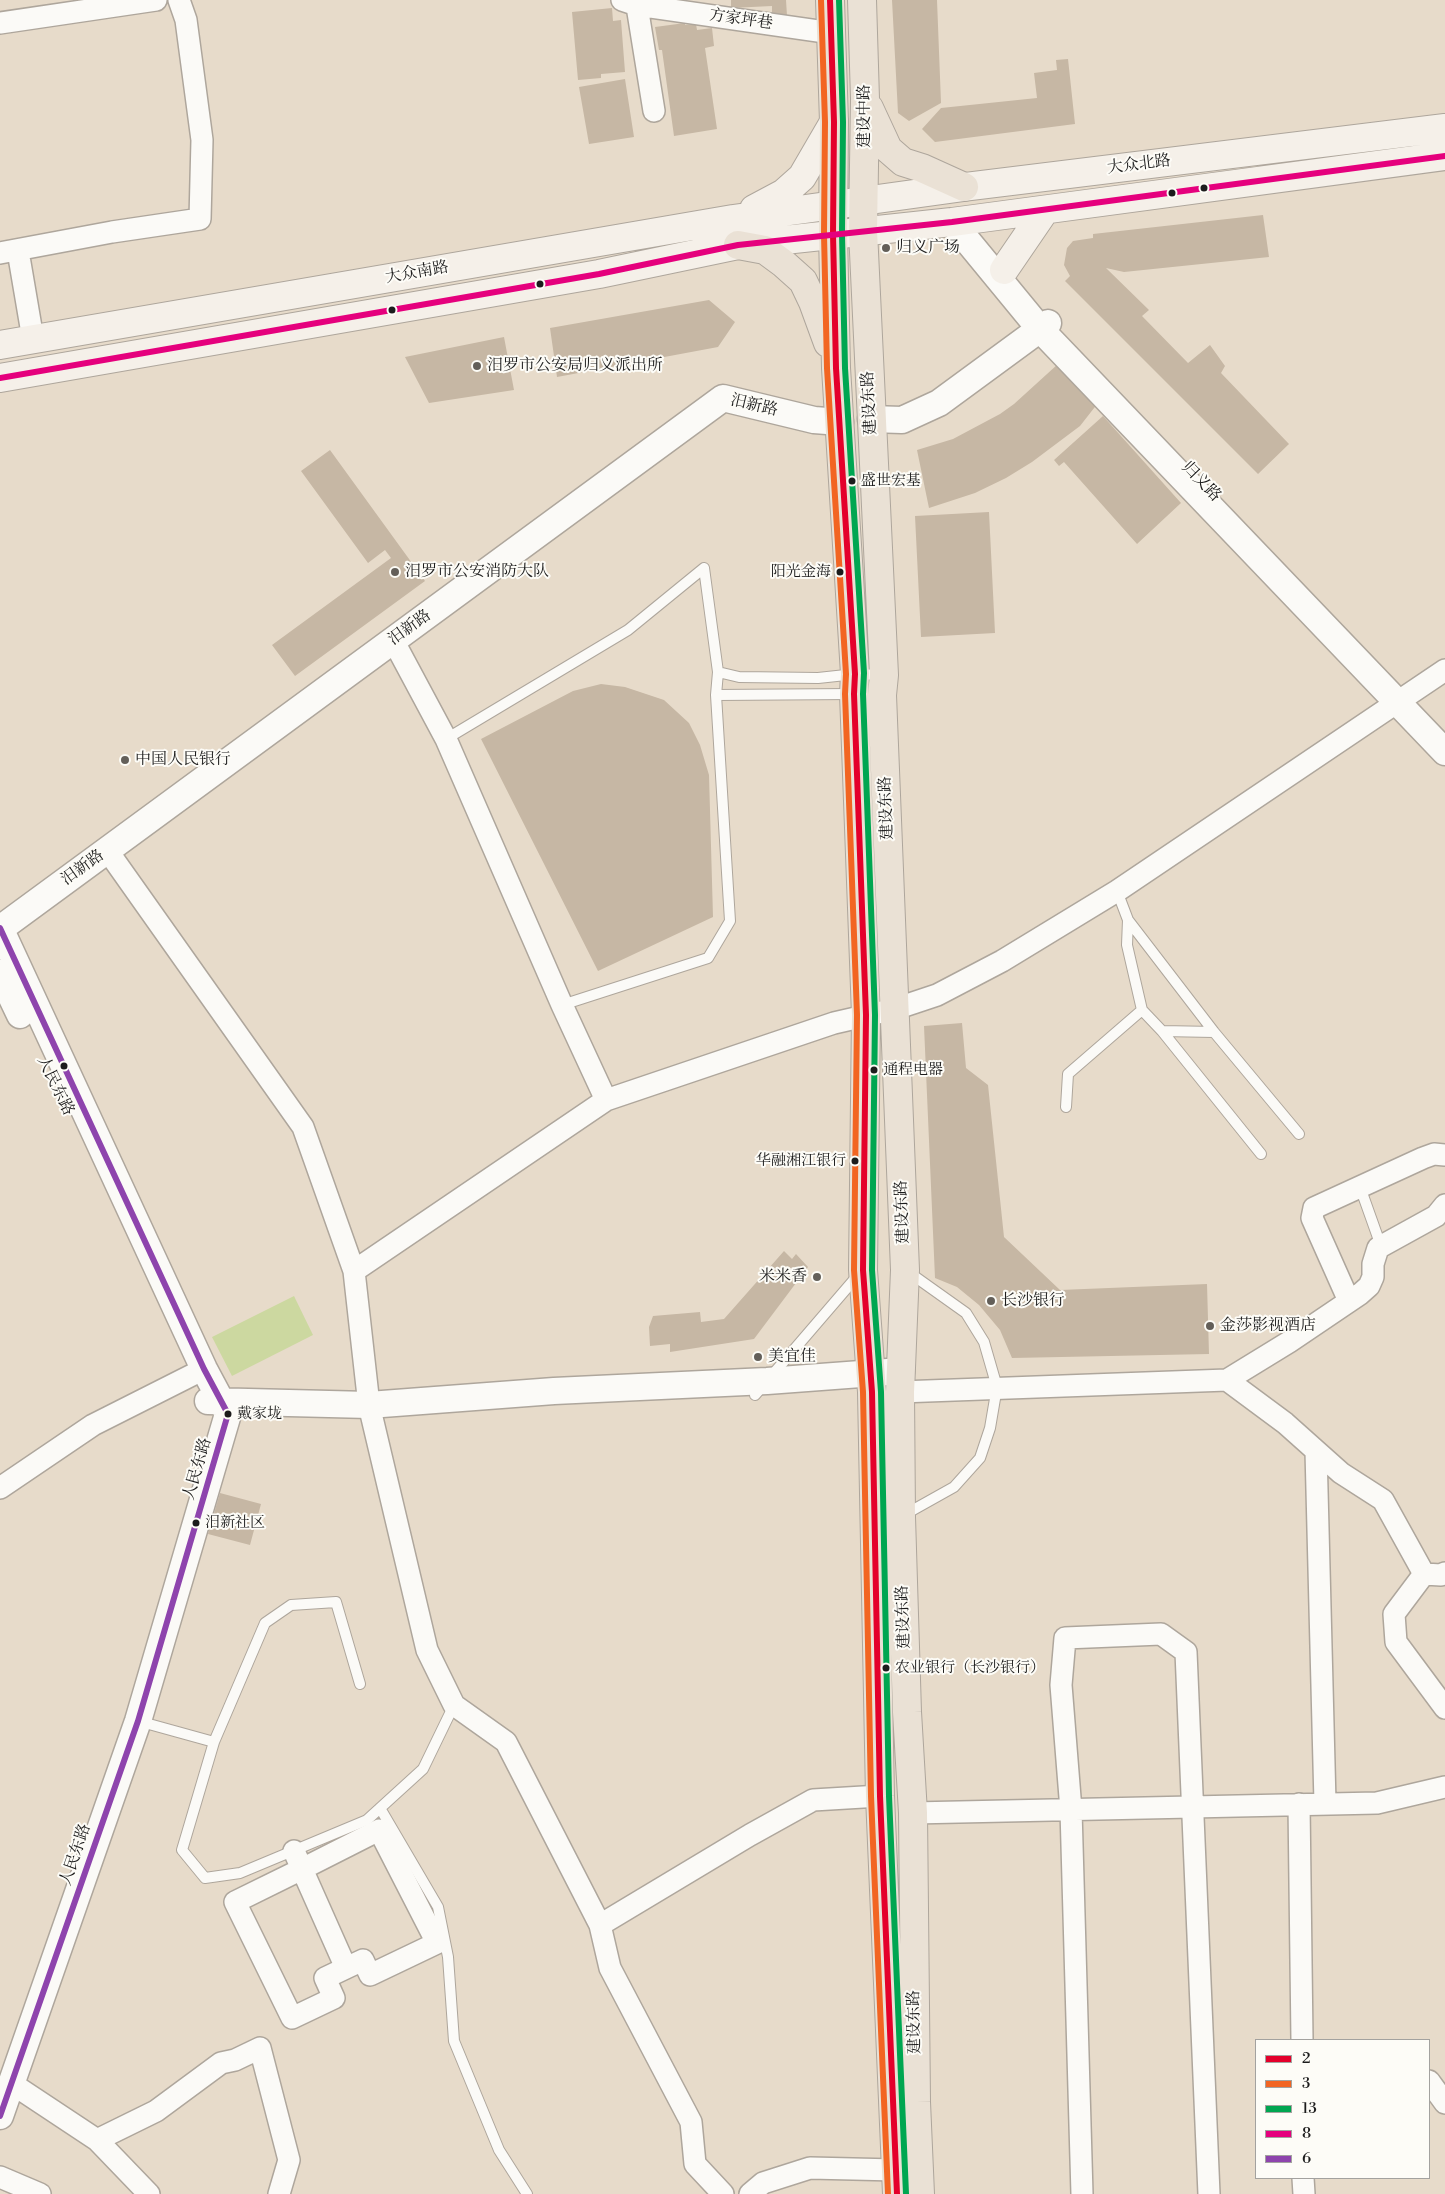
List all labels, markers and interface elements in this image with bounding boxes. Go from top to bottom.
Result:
street label: 方家坪巷 [708,6,774,34]
street label: 建设中路 [855,84,875,148]
street label: 大众北路 [1106,152,1172,178]
unlabelled marker [1199,183,1209,193]
unlabelled marker [1167,188,1177,198]
place label: 归义广场 [896,238,960,258]
marker: 归义广场 [880,242,892,254]
street label: 大众南路 [384,258,450,288]
unlabelled marker [535,279,545,289]
unlabelled marker [387,305,397,315]
place label: 汨罗市公安局归义派出所 [487,356,663,376]
marker: 汨罗市公安局归义派出所 [471,360,483,372]
street label: 建设东路 [859,371,881,435]
street label: 汨新路 [728,391,780,421]
street label: 归义路 [1177,458,1225,506]
place label: 盛世宏基 [861,472,921,490]
marker: 盛世宏基 [847,476,857,486]
place label: 汨罗市公安消防大队 [405,562,549,582]
place label: 阳光金海 [771,563,831,581]
marker: 汨罗市公安消防大队 [389,566,401,578]
marker: 阳光金海 [835,567,845,577]
street label: 汨新路 [385,606,435,650]
place label: 中国人民银行 [135,750,231,770]
marker: 中国人民银行 [119,754,131,766]
street label: 建设东路 [876,776,898,840]
street label: 汨新路 [58,846,108,890]
street label: 人民东路 [32,1053,78,1119]
unlabelled marker [59,1061,69,1071]
place label: 通程电器 [883,1061,943,1079]
marker: 通程电器 [869,1065,879,1075]
place label: 华融湘江银行 [756,1152,846,1170]
marker: 华融湘江银行 [850,1156,860,1166]
street label: 建设东路 [892,1180,914,1244]
place label: 米米香 [759,1267,807,1287]
marker: 米米香 [811,1271,823,1283]
place label: 长沙银行 [1001,1291,1065,1311]
marker: 长沙银行 [985,1295,997,1307]
place label: 金莎影视酒店 [1220,1316,1316,1336]
marker: 金莎影视酒店 [1204,1320,1216,1332]
place label: 美宜佳 [768,1347,816,1367]
marker: 美宜佳 [752,1351,764,1363]
place label: 戴家垅 [237,1405,282,1423]
marker: 戴家垅 [223,1409,233,1419]
street label: 人民东路 [180,1436,216,1502]
place label: 汨新社区 [205,1514,265,1532]
marker: 汨新社区 [191,1518,201,1528]
street label: 建设东路 [893,1585,915,1649]
place label: 农业银行（长沙银行） [895,1659,1045,1677]
marker: 农业银行（长沙银行） [881,1663,891,1673]
street label: 人民东路 [57,1822,95,1888]
street label: 建设东路 [905,1990,925,2054]
legend [1255,2039,1430,2179]
text: 2 [1302,2049,1311,2068]
text: 3 [1302,2074,1310,2093]
text: 13 [1302,2099,1317,2118]
text: 8 [1302,2124,1311,2143]
text: 6 [1302,2149,1311,2168]

